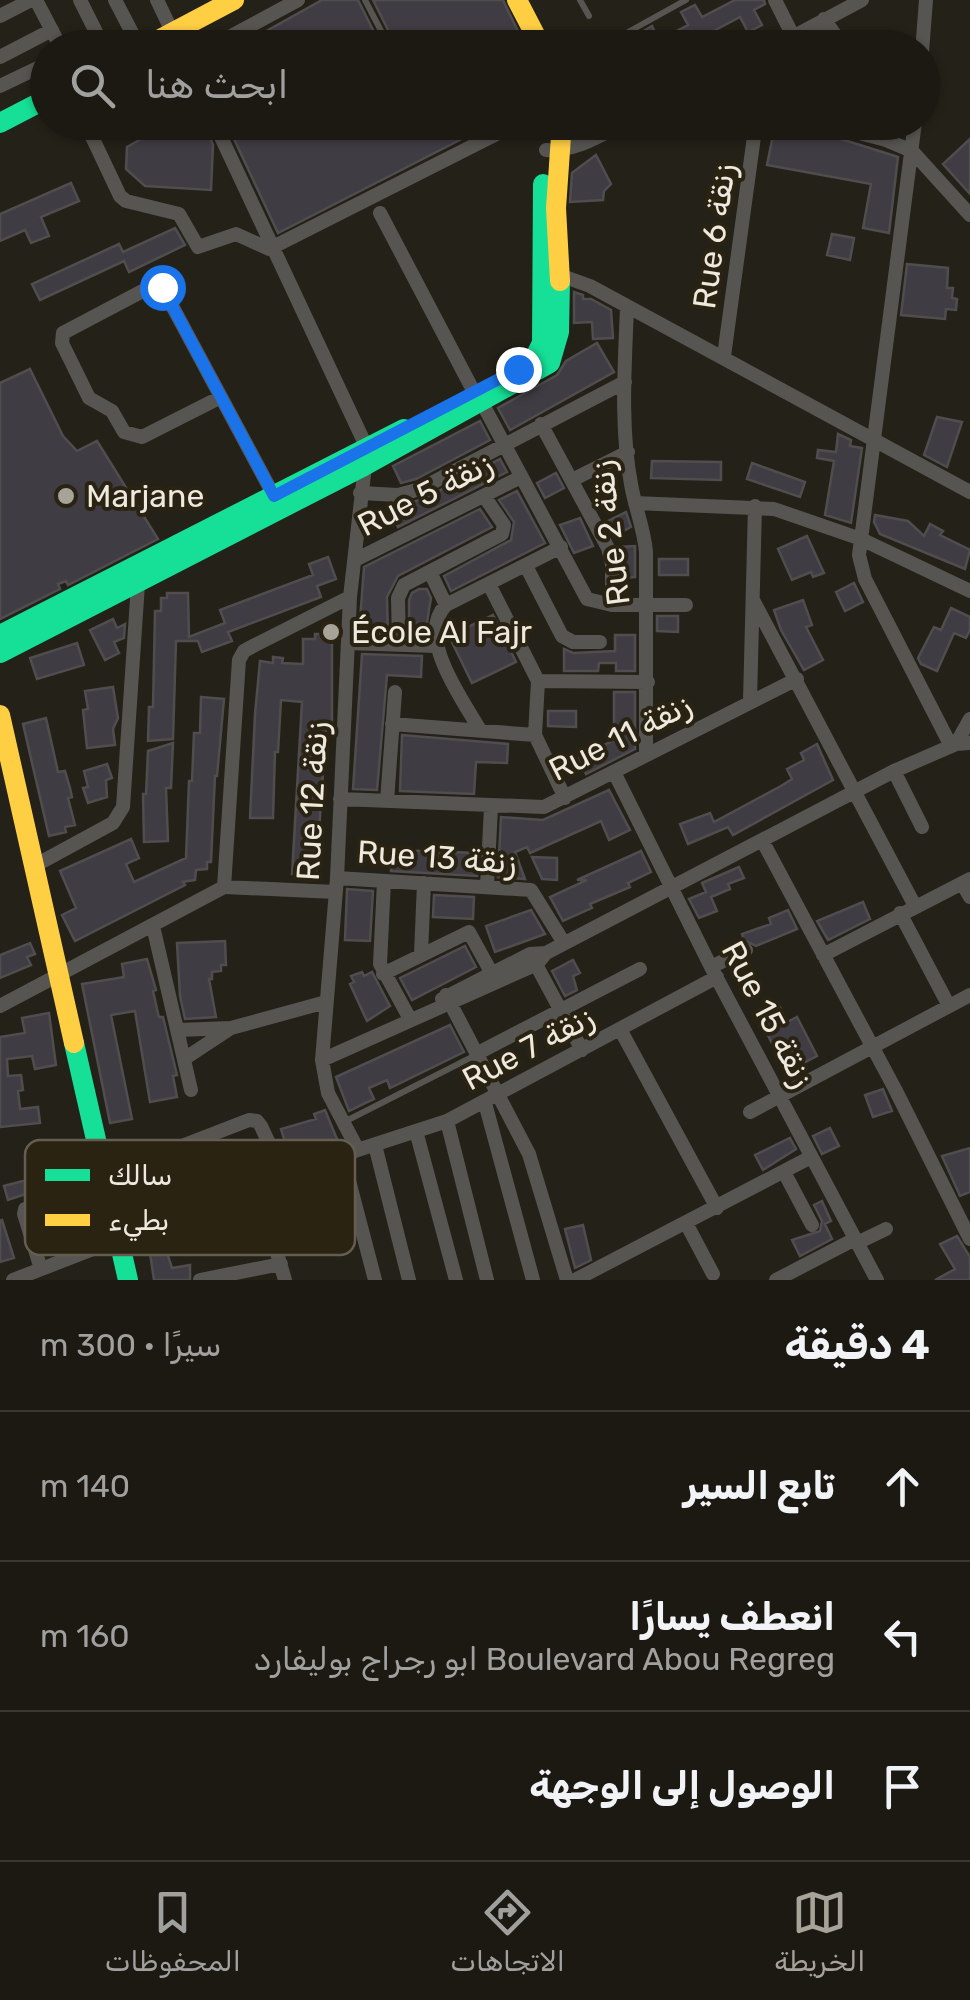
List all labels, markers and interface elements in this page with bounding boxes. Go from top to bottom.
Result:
search box [30,30,940,140]
icon: search [65,58,120,113]
text: ابحث هنا [145,62,288,108]
street label: Rue 6 زنقة [685,161,743,311]
route start [140,265,186,311]
route end [496,347,542,393]
street label: Rue 5 زنقة [351,444,499,544]
street label: Rue 2 زنقة [582,458,638,608]
place label: Marjane [86,477,204,515]
marker: Marjane [55,485,77,507]
place label: École Al Fajr [351,613,532,651]
marker: École Al Fajr [320,621,342,643]
street label: Rue 11 زنقة [543,685,697,789]
street label: Rue 12 زنقة [289,720,335,882]
street label: Rue 13 زنقة [356,832,518,882]
street label: Rue 15 زنقة [714,935,822,1093]
street label: Rue 7 زنقة [456,998,600,1098]
legend [25,1140,355,1255]
text: سالك [108,1159,172,1192]
text: بطيء [108,1204,169,1242]
text: 4 دقيقة [784,1320,930,1370]
text: سيرًا · 300 m [40,1326,222,1364]
icon: ahead [875,1459,930,1514]
text: تابع السير [683,1463,835,1509]
text: 140 m [40,1467,130,1505]
text: انعطف يسارًا [629,1594,835,1640]
icon: left [875,1609,930,1664]
text: 160 m [40,1617,130,1655]
text: Boulevard Abou Regreg ابو رجراج بوليفارد [253,1640,835,1678]
icon: arrive [875,1759,930,1814]
text: الوصول إلى الوجهة [529,1763,835,1809]
tab: المحفوظات [105,1885,241,1978]
tab: الاتجاهات [450,1885,565,1978]
tab: الخريطة [774,1885,865,1978]

